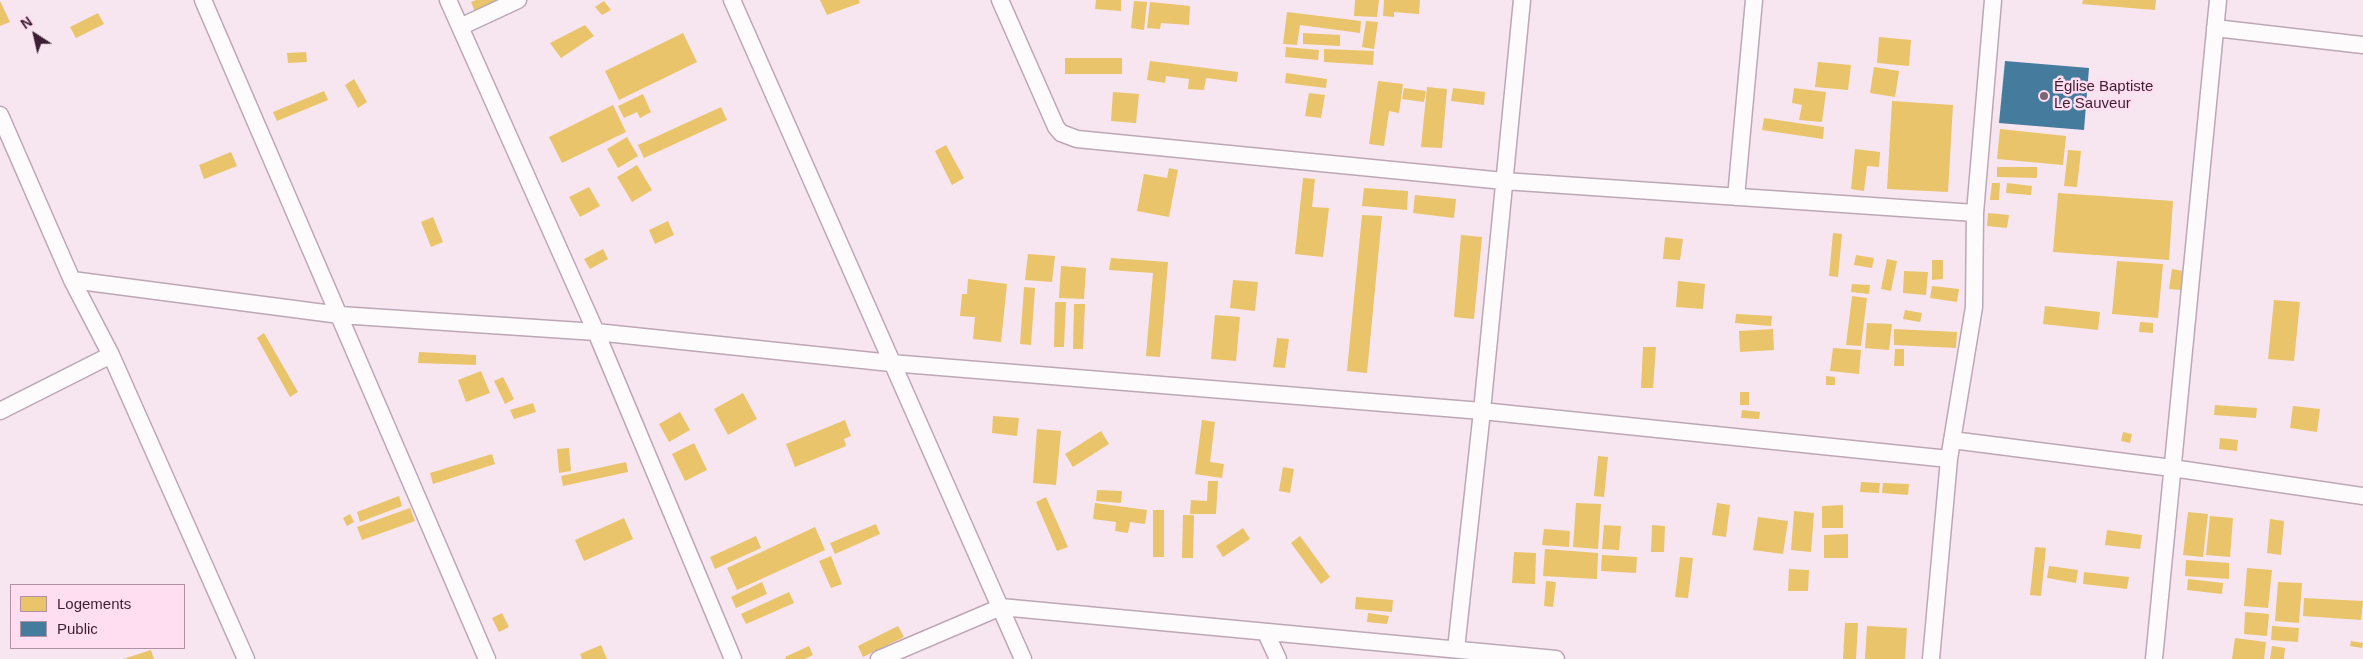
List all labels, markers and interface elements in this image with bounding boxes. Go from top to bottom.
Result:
north arrow [10,10,60,60]
text: N [18,13,35,32]
place label: Église Baptiste Le Sauveur [2054,78,2153,113]
marker: Église Baptiste Le Sauveur [2038,90,2050,102]
legend [10,584,185,649]
text: Logements [57,595,131,612]
text: Public [57,620,98,637]

